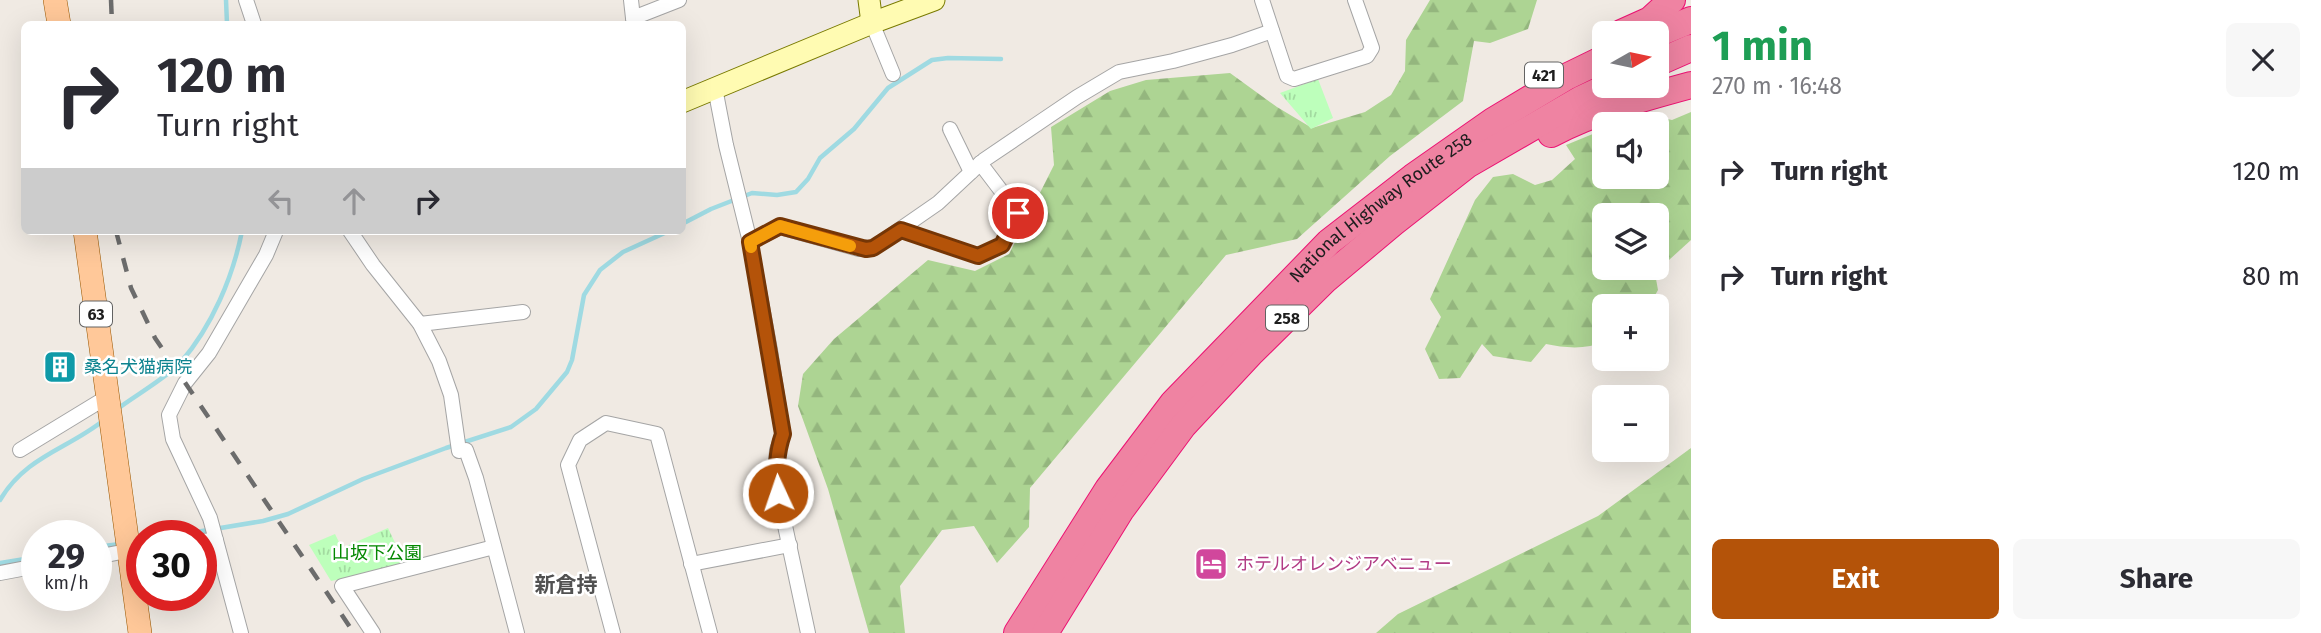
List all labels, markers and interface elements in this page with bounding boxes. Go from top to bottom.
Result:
north arrow [1592,21,1670,98]
map controls [1592,21,1669,462]
text: 1 min [1712,21,1813,71]
button: close [2226,23,2300,97]
text: 120 m [157,46,287,105]
icon: right [42,49,133,140]
road number: 421 [1525,62,1563,88]
text: 270 m · 16:48 [1712,72,1842,100]
text: Turn right [157,106,299,144]
button: sound [1592,112,1669,189]
street label: National Highway Route 258 [1285,128,1476,287]
icon: right [1712,153,1750,191]
text: Turn right [1771,156,1888,187]
text: 120 m [2232,156,2300,187]
icon: left [262,182,300,220]
icon: ahead [335,182,373,220]
icon: right [408,182,446,220]
pin [988,183,1048,243]
icon: arrive [999,194,1037,232]
button: layers [1592,203,1669,280]
icon: right [1712,258,1750,296]
text: Turn right [1771,261,1888,292]
text: 80 m [2242,261,2300,292]
button: + [1592,294,1669,371]
road number: 63 [80,302,112,326]
road number: 258 [1266,306,1308,330]
building icon: 桑名犬猫病院 [41,348,79,386]
place label: 桑名犬猫病院 [84,356,192,378]
button: − [1592,385,1669,462]
position arrow [741,456,815,530]
speed limit sign: 30 [126,520,217,611]
text: 29 [48,535,85,577]
button: Exit [1712,539,1999,619]
button: Share [2013,539,2300,619]
park label: 山坂下公園 [332,542,422,564]
hotel icon: ホテルオレンジアベニュー [1192,545,1230,583]
place label: ホテルオレンジアベニュー [1236,553,1452,575]
text: km/h [44,572,89,594]
district label: 新倉持 [535,572,598,598]

